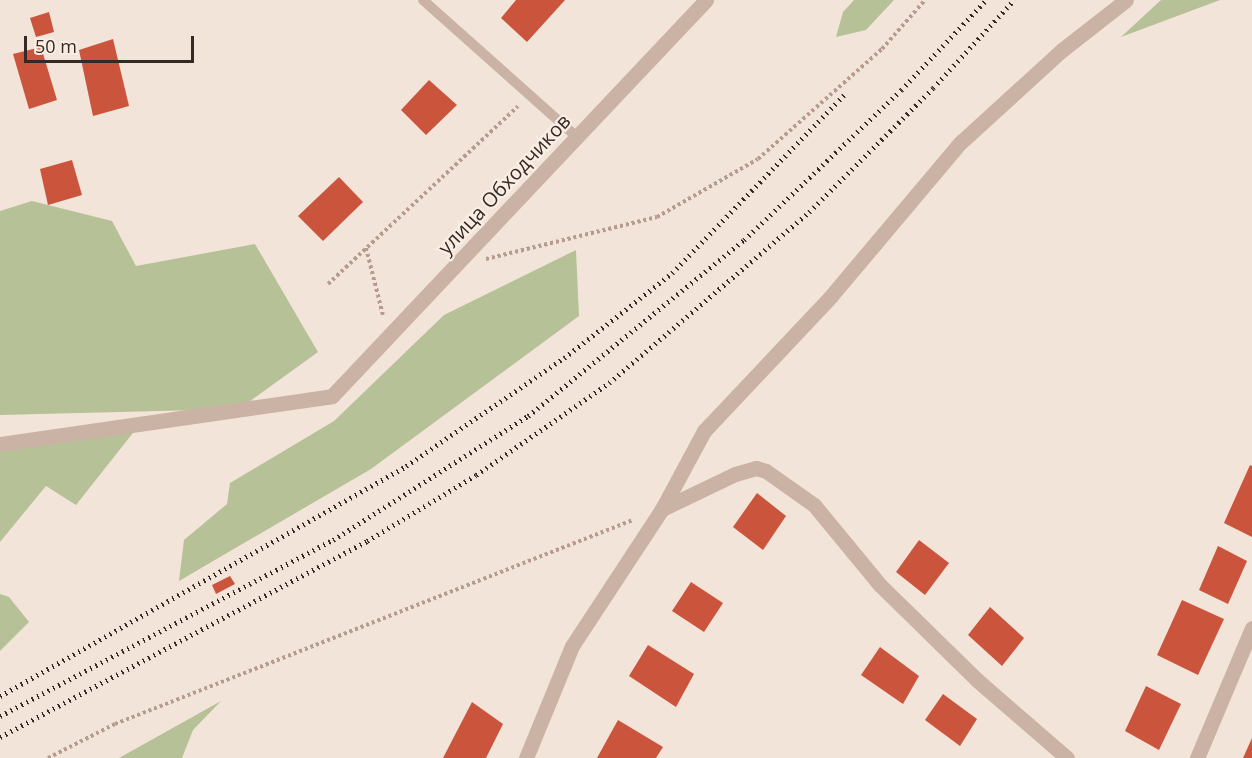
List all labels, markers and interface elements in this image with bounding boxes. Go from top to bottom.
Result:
scale bar [27,24,196,62]
text: 50 m [35,34,77,58]
street label: улица Обходчиков [433,109,575,259]

